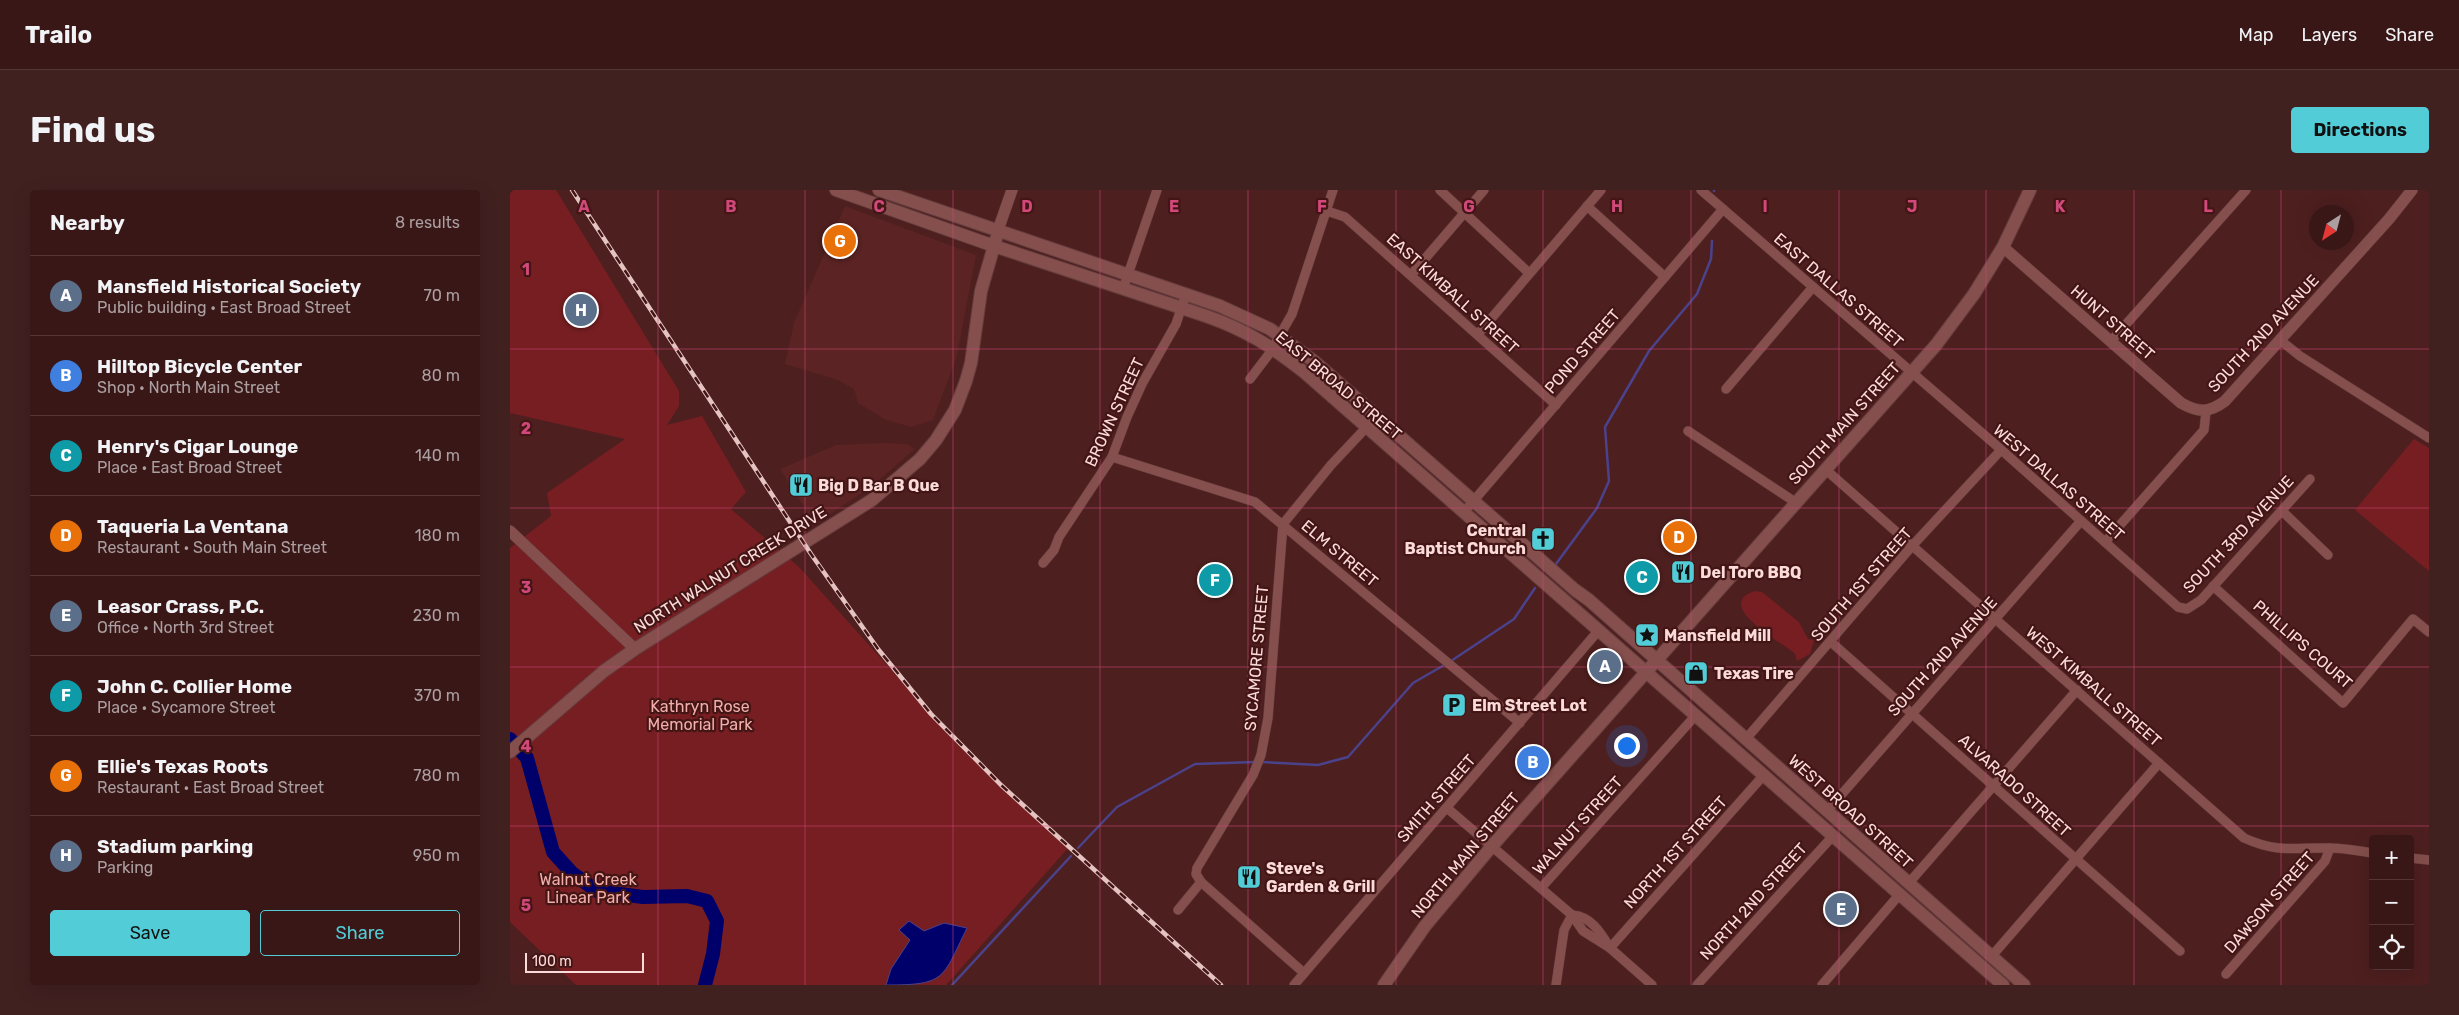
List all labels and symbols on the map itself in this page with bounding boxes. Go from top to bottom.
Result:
text: A [578,197,590,216]
text: B [725,197,737,216]
text: C [873,197,885,216]
text: D [1021,197,1033,216]
text: E [1169,197,1179,216]
text: F [1317,197,1327,216]
text: G [1463,197,1475,216]
text: H [1611,197,1623,216]
text: I [1762,197,1768,216]
text: J [1907,197,1917,216]
text: K [2055,197,2066,216]
text: L [2203,197,2213,216]
north arrow [2309,205,2354,250]
pin: G [824,222,856,260]
street label: EAST KIMBALL STREET [1383,229,1522,358]
street label: EAST DALLAS STREET [1770,229,1907,352]
text: 1 [522,260,530,279]
street label: SOUTH 2ND AVENUE [2204,271,2323,396]
street label: HUNT STREET [2067,281,2158,364]
pin: H [565,291,597,329]
street label: POND STREET [1541,305,1624,397]
street label: EAST BROAD STREET [1272,327,1406,444]
street label: BROWN STREET [1081,355,1148,470]
street label: SOUTH MAIN STREET [1785,358,1904,488]
text: 2 [521,419,531,438]
street label: WEST DALLAS STREET [1989,420,2128,544]
restaurant icon: Big D Bar B Que [788,472,814,498]
street label: SOUTH 3RD AVENUE [2179,472,2298,597]
place label: Big D Bar B Que [818,476,939,495]
street label: NORTH WALNUT CREEK DRIVE [630,502,830,637]
street label: ELM STREET [1298,516,1382,591]
pin: D [1663,518,1695,556]
place label: Central Baptist Church [1405,521,1526,558]
street label: SOUTH 1ST STREET [1807,524,1916,645]
church icon: Central Baptist Church [1530,526,1556,552]
pin: C [1626,558,1658,596]
restaurant icon: Del Toro BBQ [1670,559,1696,585]
pin: F [1199,561,1231,599]
place label: Del Toro BBQ [1700,563,1801,582]
text: 3 [521,578,531,597]
street label: SYCAMORE STREET [1241,584,1272,732]
street label: SOUTH 2ND AVENUE [1884,593,2001,720]
street label: PHILLIPS COURT [2249,596,2356,693]
place icon: Mansfield Mill [1634,622,1660,648]
street label: WEST KIMBALL STREET [2022,623,2165,750]
place label: Mansfield Mill [1664,626,1771,645]
pin: A [1589,647,1621,685]
shop icon: Texas Tire [1683,660,1709,686]
place label: Texas Tire [1714,664,1794,683]
parking icon: Elm Street Lot [1441,692,1467,718]
place label: Elm Street Lot [1472,696,1587,715]
park label: Kathryn Rose Memorial Park [648,697,753,734]
street label: ALVARADO STREET [1955,730,2074,841]
your location [1614,733,1640,759]
text: 4 [521,737,532,756]
pin: B [1517,743,1549,781]
street label: SMITH STREET [1393,751,1480,846]
street label: WEST BROAD STREET [1785,751,1917,872]
street label: WALNUT STREET [1528,772,1626,878]
street label: NORTH MAIN STREET [1407,789,1523,922]
street label: NORTH 1ST STREET [1620,792,1731,912]
street label: NORTH 2ND STREET [1696,839,1811,964]
street label: DAWSON STREET [2220,848,2318,957]
place label: Steve's Garden & Grill [1266,859,1375,896]
restaurant icon: Steve's Garden & Grill [1236,864,1262,890]
park label: Walnut Creek Linear Park [539,870,637,907]
pin: E [1825,890,1857,928]
text: 5 [521,896,531,915]
scale bar [525,950,644,973]

